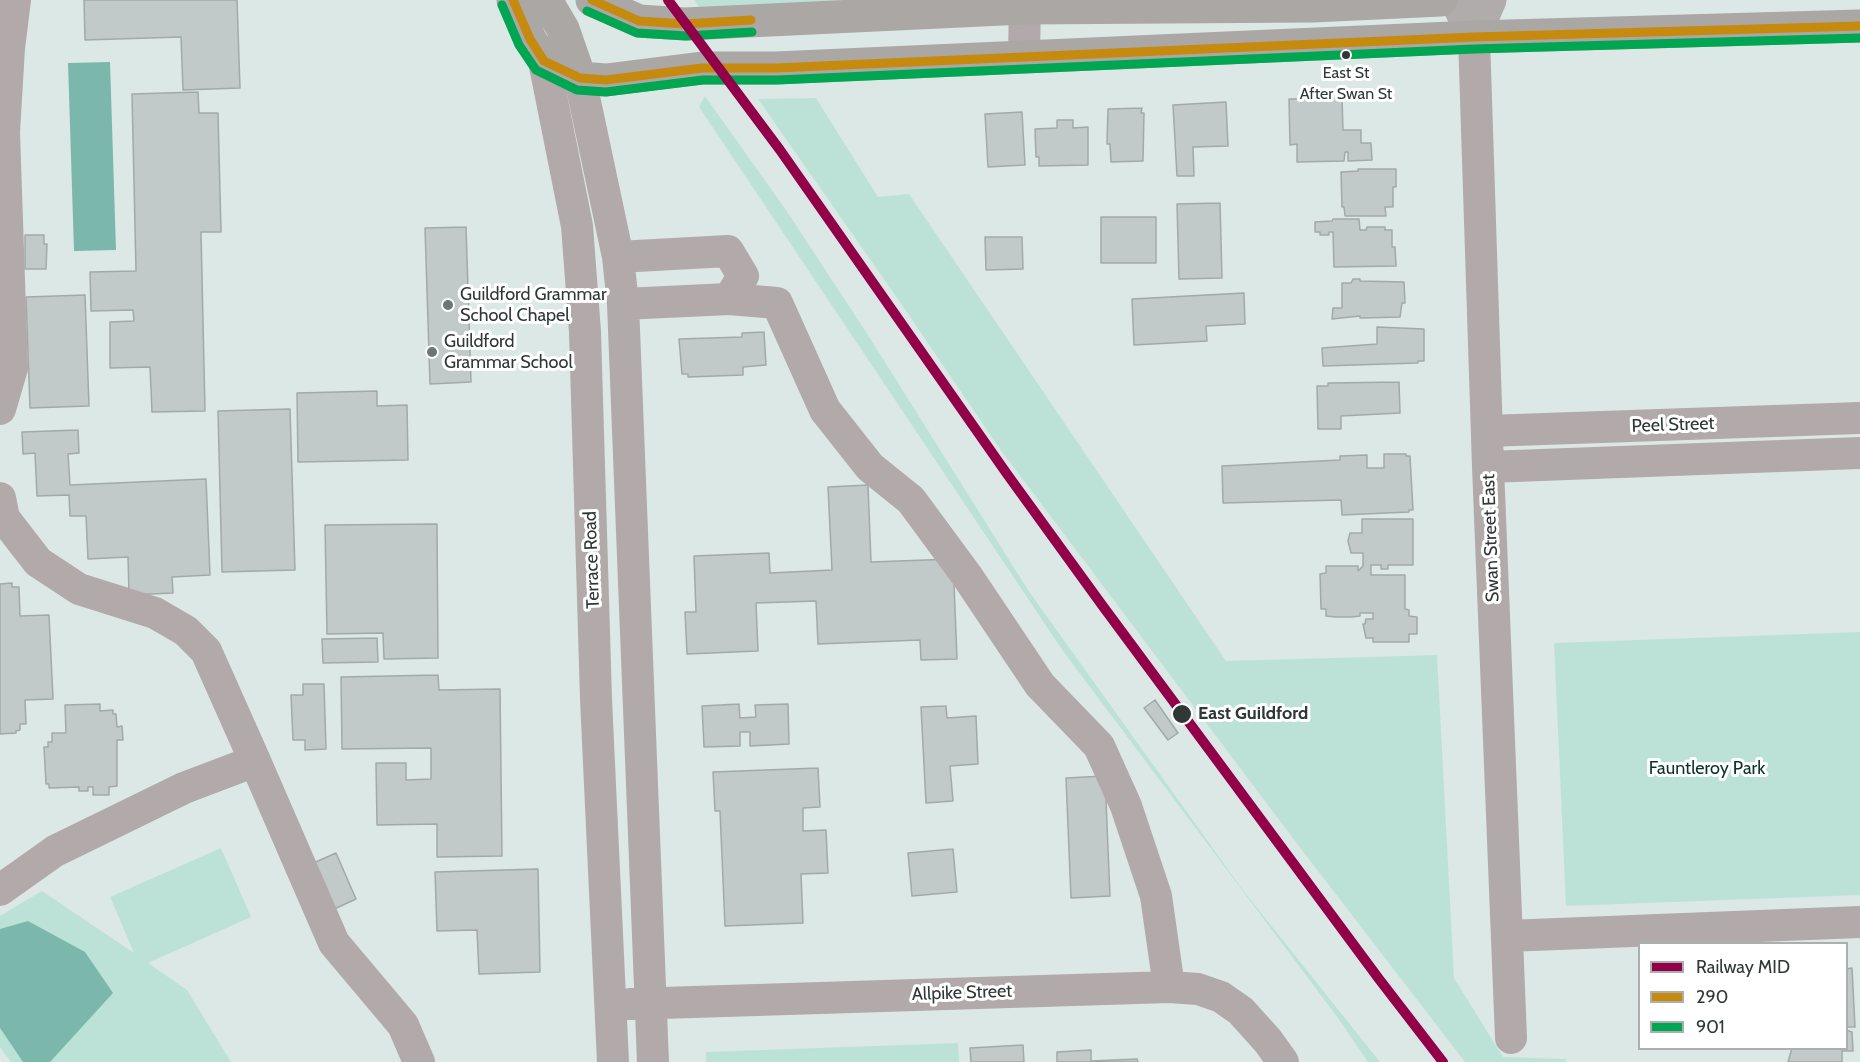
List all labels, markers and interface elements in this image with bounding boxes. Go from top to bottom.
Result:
marker: East St After Swan St [1340,49,1352,61]
place label: East St After Swan St [1300,63,1392,101]
place label: Guildford Grammar School Chapel [460,284,607,326]
marker: Guildford Grammar School Chapel [441,298,455,312]
place label: Guildford Grammar School [444,331,573,374]
marker: Guildford Grammar School [425,345,439,359]
street label: Peel Street [1631,413,1715,437]
street label: Swan Street East [1478,473,1504,603]
street label: Terrace Road [580,511,604,609]
marker: East Guildford [1171,703,1193,725]
place label: East Guildford [1198,703,1308,725]
park label: Fauntleroy Park [1649,758,1765,780]
legend [1638,942,1848,1050]
text: Railway MID [1696,956,1790,978]
street label: Allpike Street [911,980,1013,1006]
text: 290 [1696,986,1728,1008]
text: 901 [1696,1016,1725,1038]

